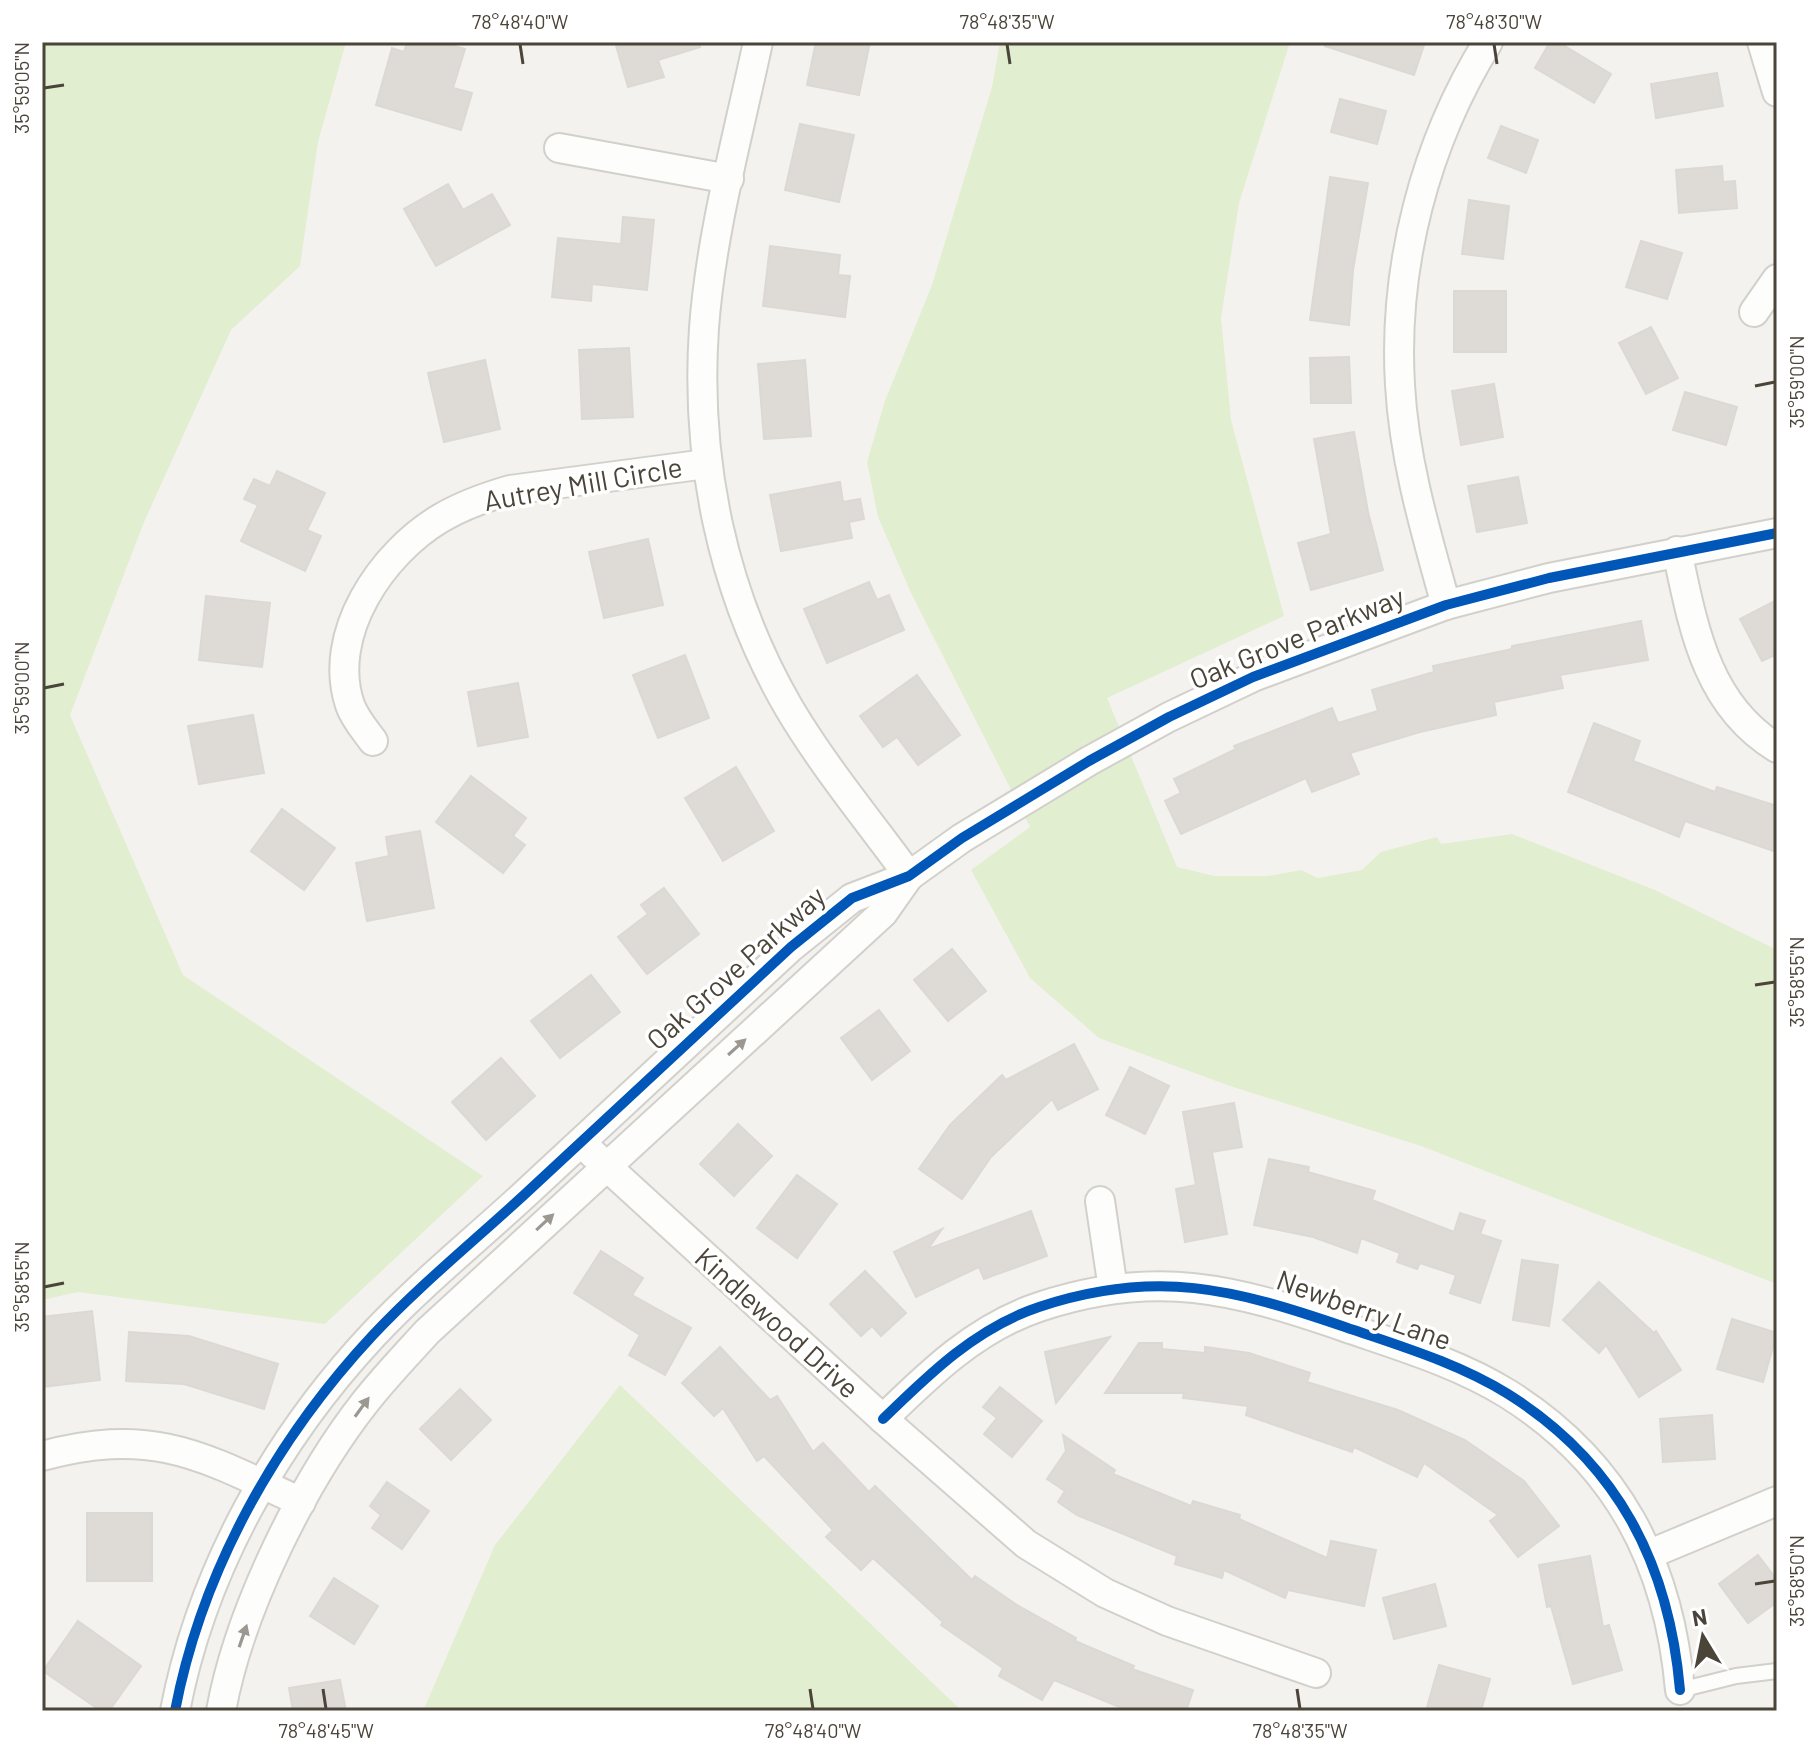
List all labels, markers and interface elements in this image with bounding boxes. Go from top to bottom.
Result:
text: 78°48'40"W [472,9,569,33]
text: 78°48'35"W [960,9,1055,33]
text: 78°48'30"W [1446,9,1542,33]
text: 35°59'05"N [9,42,33,134]
text: 35°59'00"N [1784,336,1808,428]
street label: Autrey Mill Circle [481,449,685,517]
street label: Oak Grove Parkway [1184,579,1409,696]
text: 35°59'00"N [9,642,33,734]
street label: Oak Grove Parkway [639,878,832,1056]
text: 35°58'55"N [1784,937,1808,1027]
one-way arrow [727,1038,746,1056]
one-way arrow [535,1214,554,1232]
street label: Kindlewood Drive [689,1240,867,1405]
text: 35°58'55"N [9,1242,33,1332]
street label: Newberry Lane [1272,1262,1456,1356]
one-way arrow [354,1396,369,1417]
text: 35°58'50"N [1784,1535,1808,1627]
north arrow [1663,1597,1743,1677]
text: N [1690,1602,1709,1630]
one-way arrow [237,1624,249,1648]
text: 78°48'45"W [278,1718,374,1742]
text: 78°48'40"W [765,1718,862,1742]
text: 78°48'35"W [1253,1718,1348,1742]

